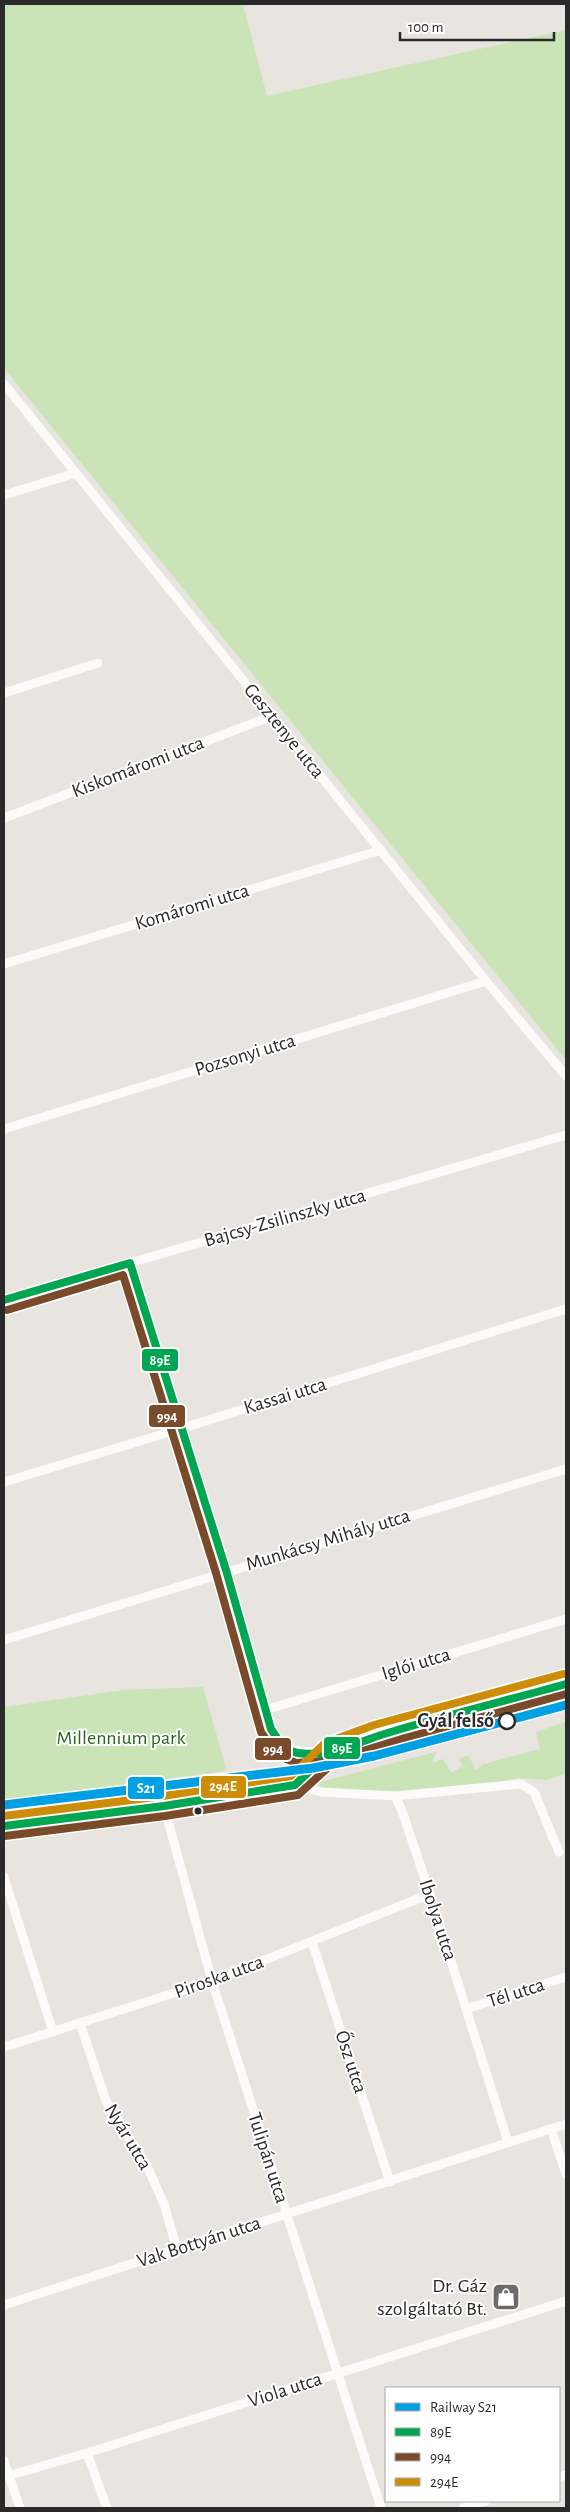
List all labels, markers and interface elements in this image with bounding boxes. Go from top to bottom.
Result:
scale bar [400,10,554,42]
text: 100 m [408,20,443,35]
street label: Gesztenye utca [240,680,328,782]
street label: Kiskomáromi utca [69,733,207,801]
street label: Komáromi utca [132,880,252,934]
street label: Pozsonyi utca [192,1030,298,1080]
street label: Bajcsy-Zsilinszky utca [202,1185,368,1251]
line badge: 89E [141,1348,179,1372]
text: 89E [150,1354,170,1368]
street label: Kassai utca [241,1374,329,1418]
line badge: 994 [148,1404,186,1428]
text: 994 [157,1410,177,1424]
street label: Munkácsy Mihály utca [243,1505,413,1575]
street label: Iglói utca [379,1644,453,1684]
place label: Gyál felső [417,1711,494,1731]
marker: Gyál felső [498,1712,516,1730]
park label: Millennium park [56,1728,186,1748]
line badge: 89E [323,1736,361,1760]
line badge: 994 [254,1737,292,1761]
text: 89E [332,1742,352,1756]
text: 994 [263,1743,283,1757]
line badge: 294E [200,1775,247,1799]
line badge: S21 [127,1776,165,1800]
text: 294E [209,1780,237,1794]
text: S21 [137,1782,155,1796]
unlabelled marker [193,1806,203,1816]
street label: Ibolya utca [415,1877,461,1963]
street label: Piroska utca [172,1952,266,2002]
street label: Tél utca [485,1974,547,2012]
street label: Ősz utca [331,2028,371,2096]
street label: Nyár utca [101,2101,155,2173]
street label: Tulipán utca [244,2110,292,2206]
street label: Vak Bottyán utca [135,2213,263,2271]
place label: Dr. Gáz szolgáltató Bt. [377,2276,487,2319]
shop icon: Dr. Gáz szolgáltató Bt. [491,2282,521,2312]
street label: Viola utca [246,2369,324,2411]
legend [385,2387,560,2502]
text: Railway S21 [430,2400,497,2415]
text: 89E [430,2425,451,2440]
text: 994 [430,2450,451,2465]
text: 294E [430,2475,458,2490]

